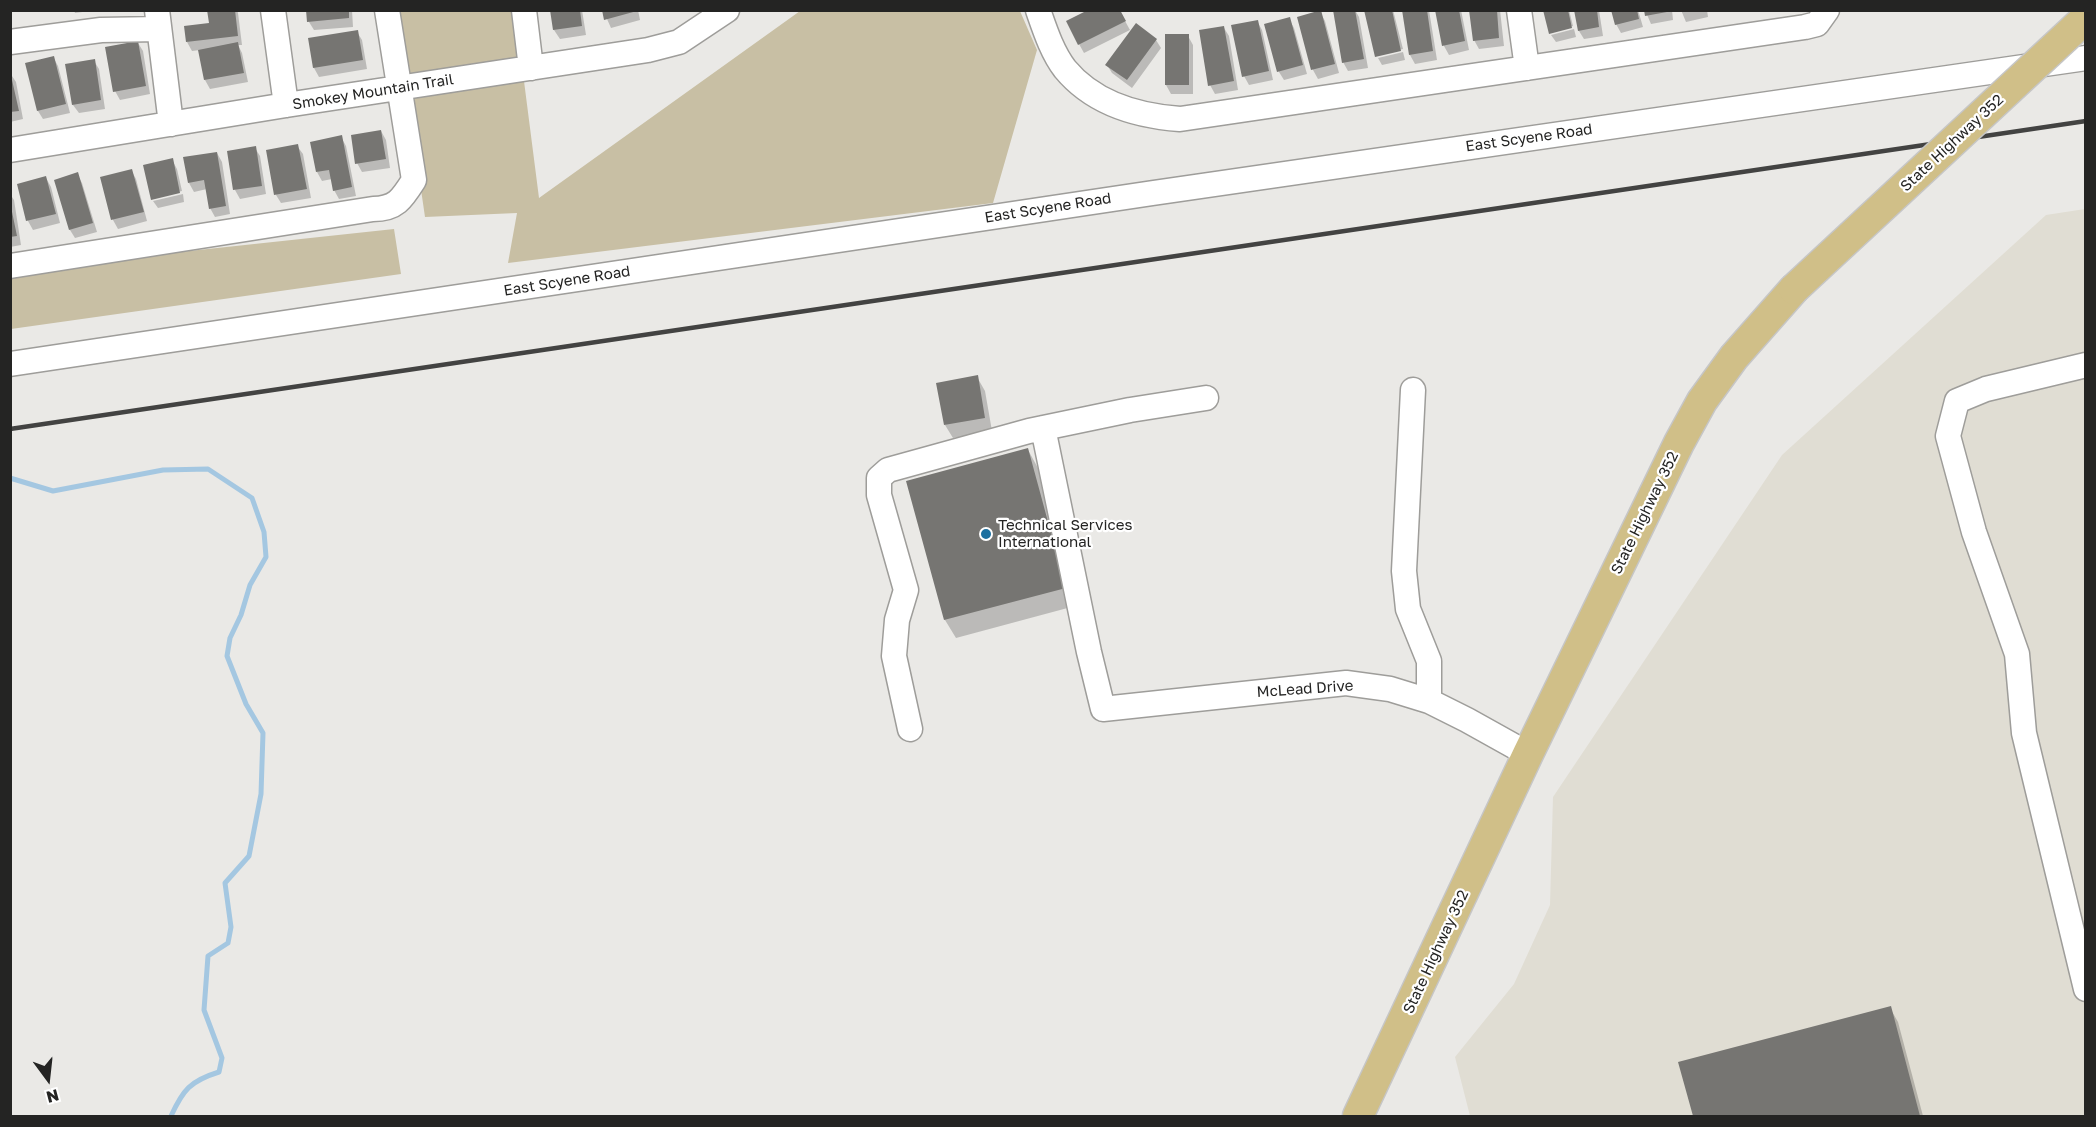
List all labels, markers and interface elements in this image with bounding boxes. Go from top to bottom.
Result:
street label: Smokey Mountain Trail [291,70,455,114]
street label: State Highway 352 [1897,91,2007,195]
street label: East Scyene Road [1464,120,1594,156]
street label: East Scyene Road [983,189,1113,227]
street label: East Scyene Road [502,262,632,300]
street label: State Highway 352 [1608,449,1682,577]
place label: Technical Services International [998,516,1132,551]
marker: Technical Services International [979,527,993,541]
street label: McLead Drive [1256,677,1354,701]
street label: State Highway 352 [1399,887,1473,1017]
north arrow [18,1049,78,1109]
text: N [44,1085,61,1108]

